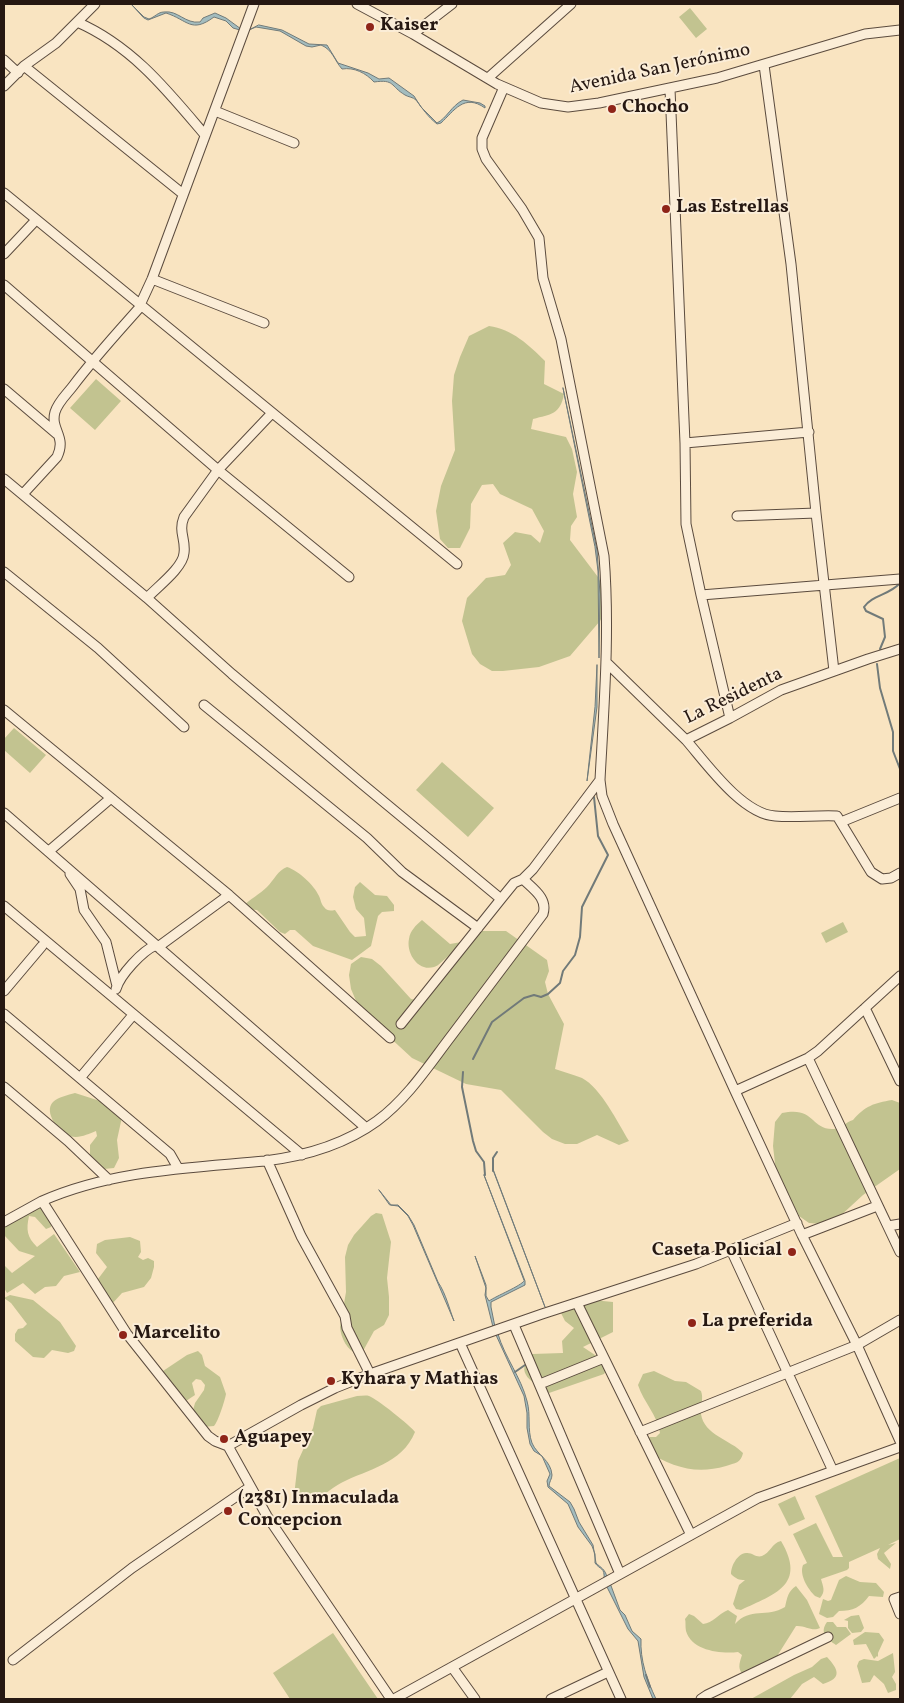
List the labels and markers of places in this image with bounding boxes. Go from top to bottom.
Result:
place label: Kaiser [380,16,438,38]
marker: Kaiser [364,21,376,33]
place label: Chocho [622,98,689,120]
marker: Chocho [606,103,618,115]
place label: Las Estrellas [676,198,789,220]
marker: Las Estrellas [660,203,672,215]
place label: Caseta Policial [652,1241,782,1263]
marker: Caseta Policial [786,1246,798,1258]
place label: La preferida [702,1312,813,1334]
marker: La preferida [686,1317,698,1329]
place label: Marcelito [133,1324,220,1346]
marker: Marcelito [117,1329,129,1341]
place label: Kyhara y Mathias [341,1370,498,1392]
marker: Kyhara y Mathias [325,1375,337,1387]
place label: Aguapey [234,1428,312,1450]
marker: Aguapey [218,1433,230,1445]
place label: (2381) Inmaculada Concepcion [238,1489,399,1533]
marker: (2381) Inmaculada Concepcion [222,1505,234,1517]

